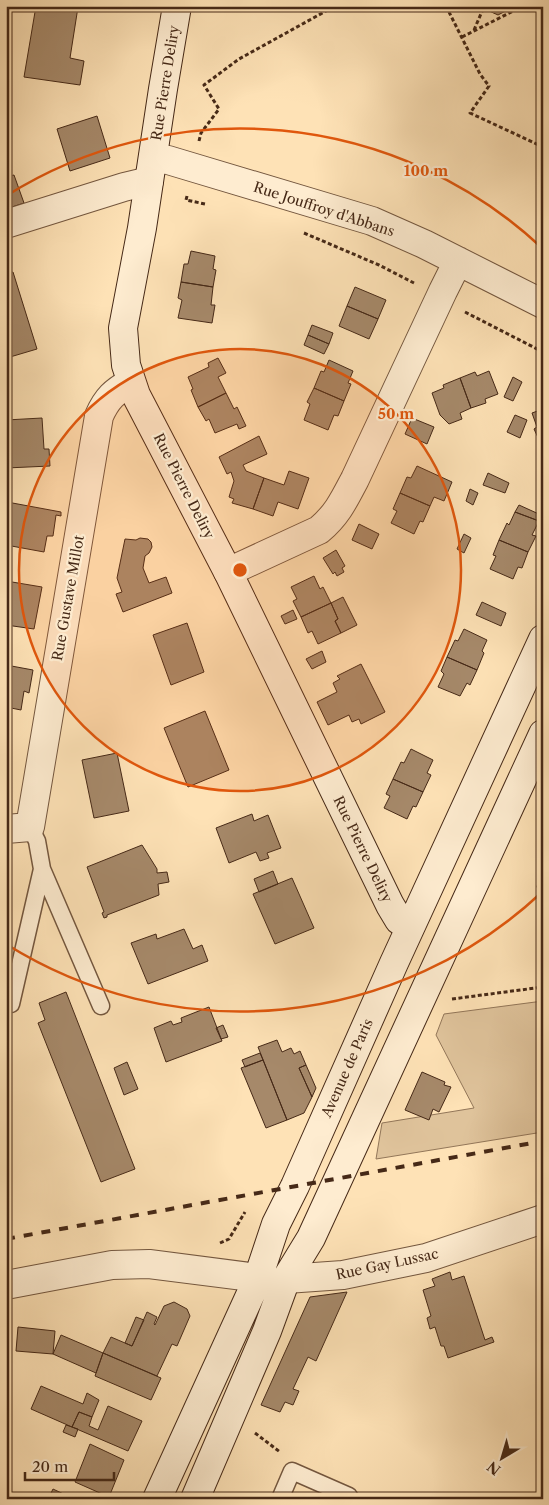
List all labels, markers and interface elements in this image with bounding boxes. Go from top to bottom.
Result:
street label: Rue Pierre Deliry [147,24,183,142]
text: 100 m [404,161,448,180]
street label: Rue Jouffroy d'Abbans [251,178,397,240]
text: 50 m [378,404,414,423]
street label: Rue Pierre Deliry [150,430,218,542]
street label: Rue Gustave Millot [48,534,88,662]
centre of rings [231,561,249,579]
street label: Rue Pierre Deliry [329,793,397,905]
street label: Avenue de Paris [317,1016,377,1121]
street label: Rue Gay Lussac [334,1244,440,1284]
north arrow [476,1432,526,1482]
scale bar [25,1450,114,1482]
text: 20 m [32,1457,68,1476]
text: N [484,1457,504,1479]

